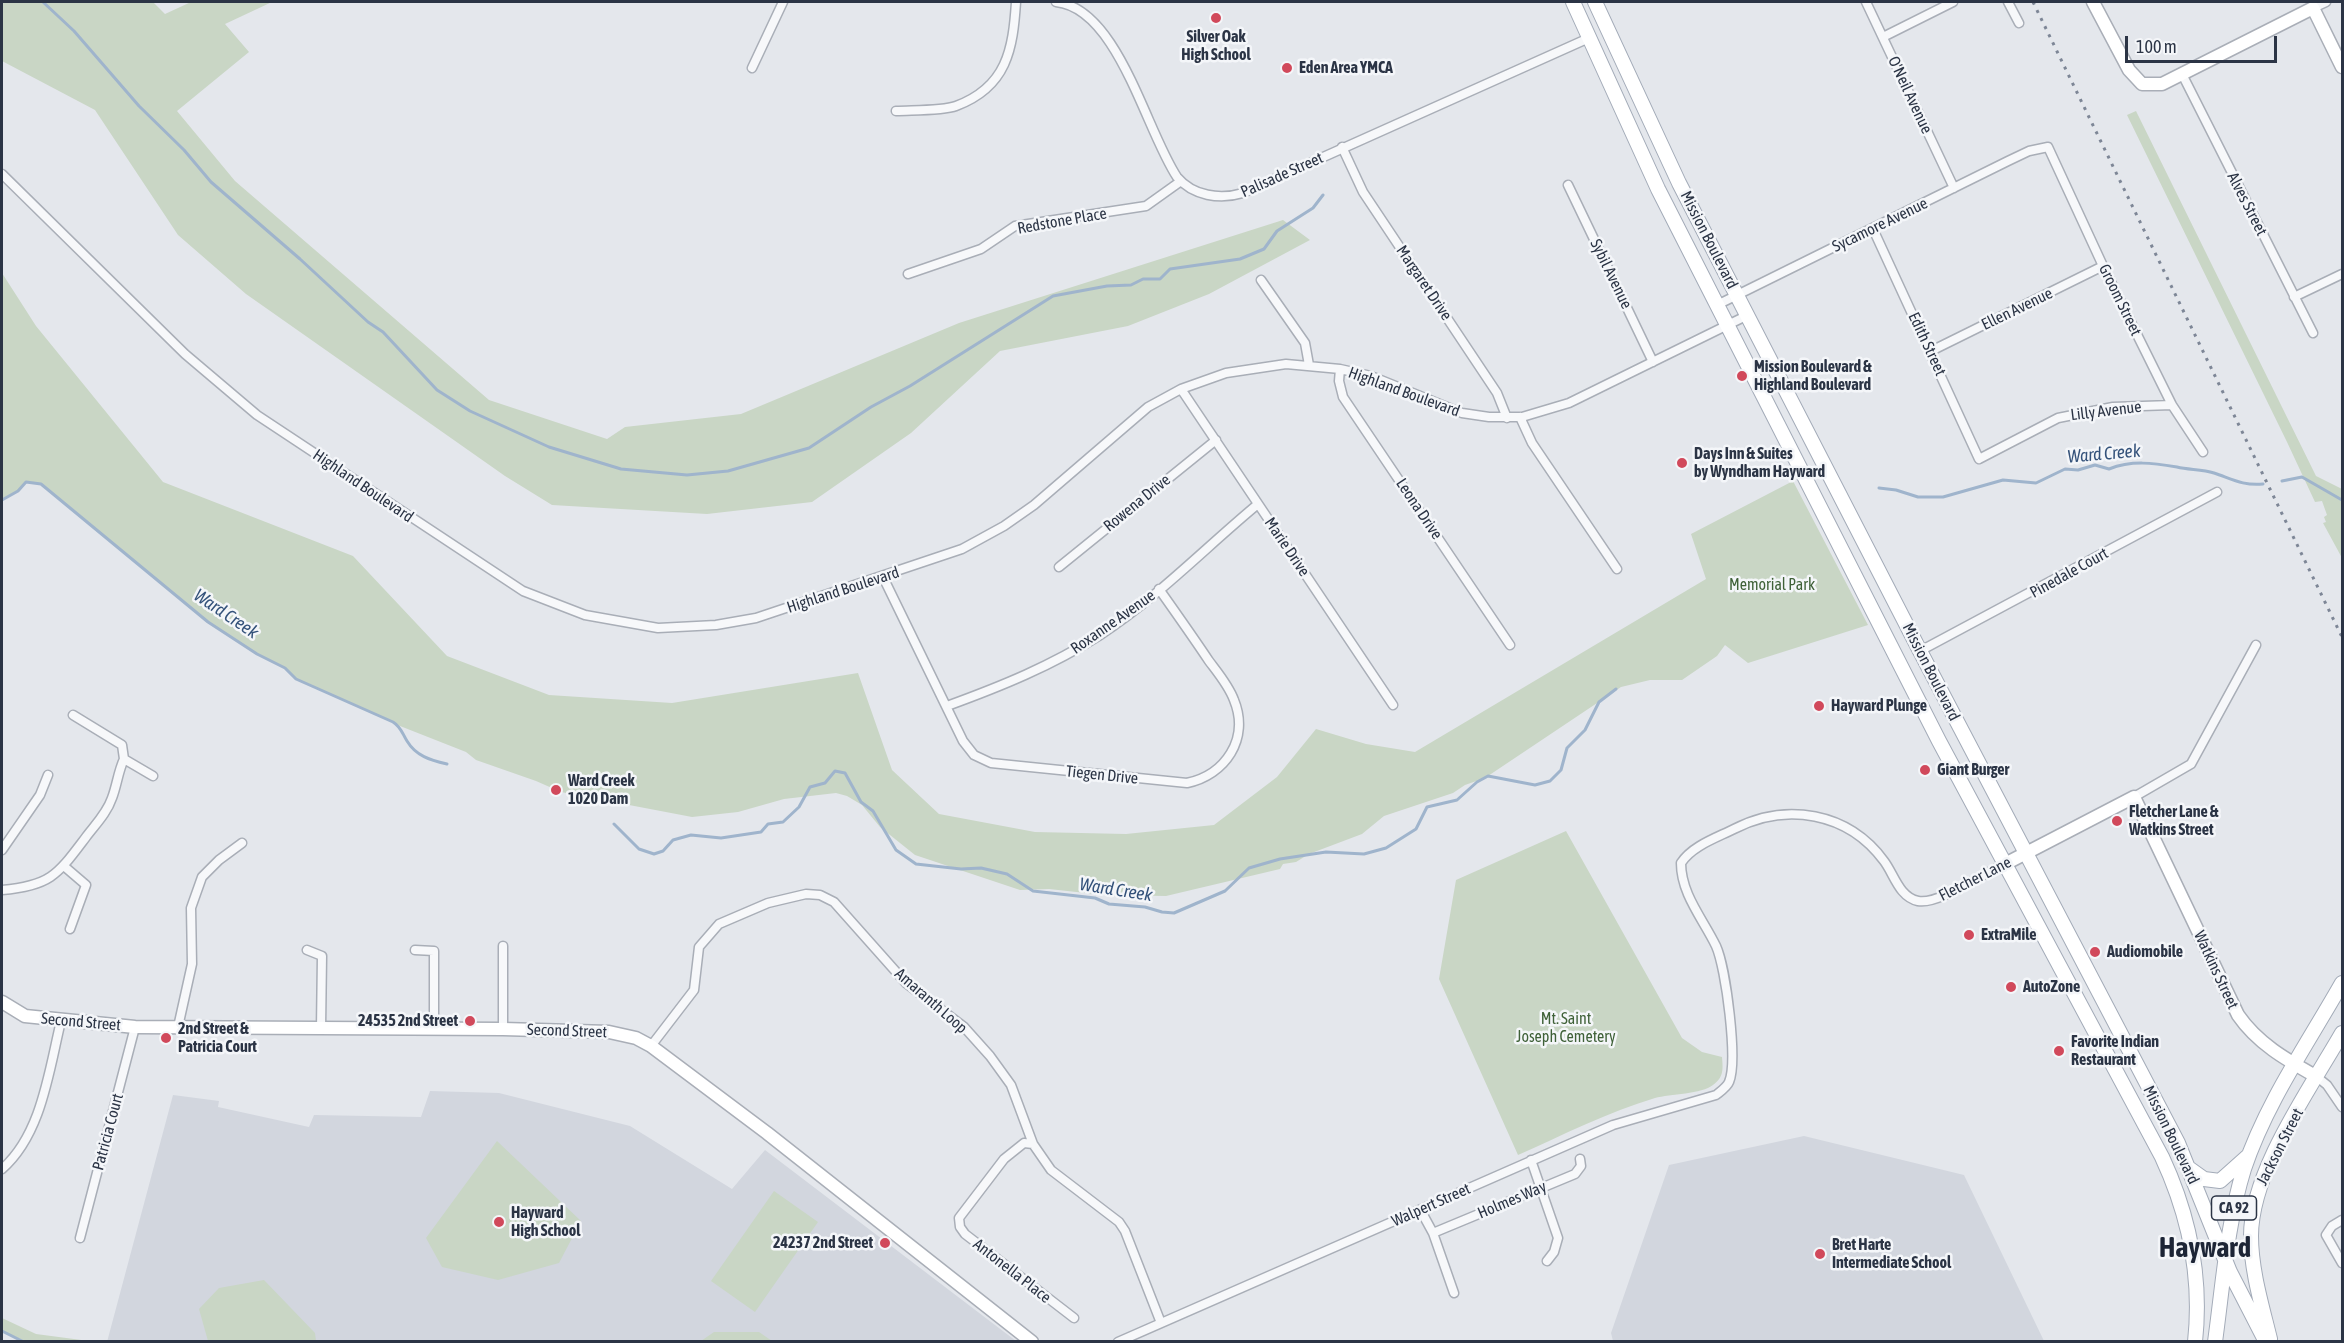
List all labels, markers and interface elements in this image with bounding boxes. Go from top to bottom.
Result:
marker: Silver Oak High School [1209,11,1223,25]
scale bar [2128,24,2280,62]
place label: Silver Oak High School [1181,27,1251,65]
text: 100 m [2136,36,2177,57]
street label: O'Neil Avenue [1884,53,1936,137]
place label: Eden Area YMCA [1299,58,1393,78]
marker: Eden Area YMCA [1280,61,1294,75]
street label: Palisade Street [1238,148,1326,202]
street label: Alves Street [2223,169,2271,239]
street label: Mission Boulevard [1676,188,1742,292]
street label: Sycamore Avenue [1829,194,1931,256]
street label: Redstone Place [1016,204,1108,238]
street label: Sybil Avenue [1586,236,1636,312]
street label: Margaret Drive [1392,242,1456,324]
street label: Groom Street [2094,261,2146,339]
street label: Ellen Avenue [1978,284,2056,334]
street label: Edith Street [1904,309,1950,379]
place label: Mission Boulevard & Highland Boulevard [1754,357,1872,395]
street label: Highland Boulevard [1346,363,1462,421]
marker: Mission Boulevard & Highland Boulevard [1735,369,1749,383]
street label: Lilly Avenue [2069,397,2143,425]
water label: Ward Creek [2066,440,2142,468]
place label: Days Inn & Suites by Wyndham Hayward [1694,444,1825,482]
street label: Highland Boulevard [309,445,417,527]
marker: Days Inn & Suites by Wyndham Hayward [1675,456,1689,470]
street label: Rowena Drive [1100,470,1174,536]
street label: Leona Drive [1392,475,1446,543]
street label: Marie Drive [1260,514,1314,580]
street label: Pinedale Court [2027,544,2111,602]
street label: Highland Boulevard [784,563,902,617]
park label: Memorial Park [1729,575,1815,595]
water label: Ward Creek [190,585,262,643]
street label: Roxanne Avenue [1067,586,1159,658]
street label: Mission Boulevard [1898,620,1964,724]
place label: Hayward Plunge [1831,696,1927,716]
marker: Hayward Plunge [1812,699,1826,713]
place label: Giant Burger [1937,760,2009,780]
street label: Tiegen Drive [1065,762,1139,788]
marker: Giant Burger [1918,763,1932,777]
place label: Ward Creek 1020 Dam [568,771,634,809]
marker: Ward Creek 1020 Dam [549,783,563,797]
place label: Fletcher Lane & Watkins Street [2129,802,2218,840]
marker: Fletcher Lane & Watkins Street [2110,814,2124,828]
street label: Fletcher Lane [1936,853,2014,905]
water label: Ward Creek [1078,874,1154,906]
place label: ExtraMile [1981,925,2036,945]
marker: ExtraMile [1962,928,1976,942]
street label: Watkins Street [2190,928,2242,1012]
place label: Audiomobile [2107,942,2183,962]
marker: Audiomobile [2088,945,2102,959]
street label: Amaranth Loop [891,964,971,1038]
place label: AutoZone [2023,977,2080,997]
marker: AutoZone [2004,980,2018,994]
street label: Second Street [40,1009,122,1035]
park label: Mt. Saint Joseph Cemetery [1516,1009,1616,1047]
place label: 24535 2nd Street [358,1011,458,1031]
marker: 24535 2nd Street [463,1014,477,1028]
place label: 2nd Street & Patricia Court [178,1019,257,1057]
street label: Second Street [527,1020,607,1042]
marker: 2nd Street & Patricia Court [159,1031,173,1045]
place label: Favorite Indian Restaurant [2071,1032,2159,1070]
marker: Favorite Indian Restaurant [2052,1044,2066,1058]
street label: Mission Boulevard [2139,1083,2203,1187]
street label: Patricia Court [89,1091,127,1173]
street label: Jackson Street [2252,1105,2308,1189]
street label: Holmes Way [1475,1177,1549,1223]
street label: Walpert Street [1389,1179,1473,1231]
road number: CA 92 [2212,1196,2256,1220]
place label: Hayward High School [511,1203,580,1241]
marker: Hayward High School [492,1215,506,1229]
district label: Hayward [2159,1231,2251,1265]
place label: 24237 2nd Street [773,1233,873,1253]
street label: Antonella Place [969,1235,1055,1307]
place label: Bret Harte Intermediate School [1832,1235,1951,1273]
marker: 24237 2nd Street [878,1236,892,1250]
marker: Bret Harte Intermediate School [1813,1247,1827,1261]

